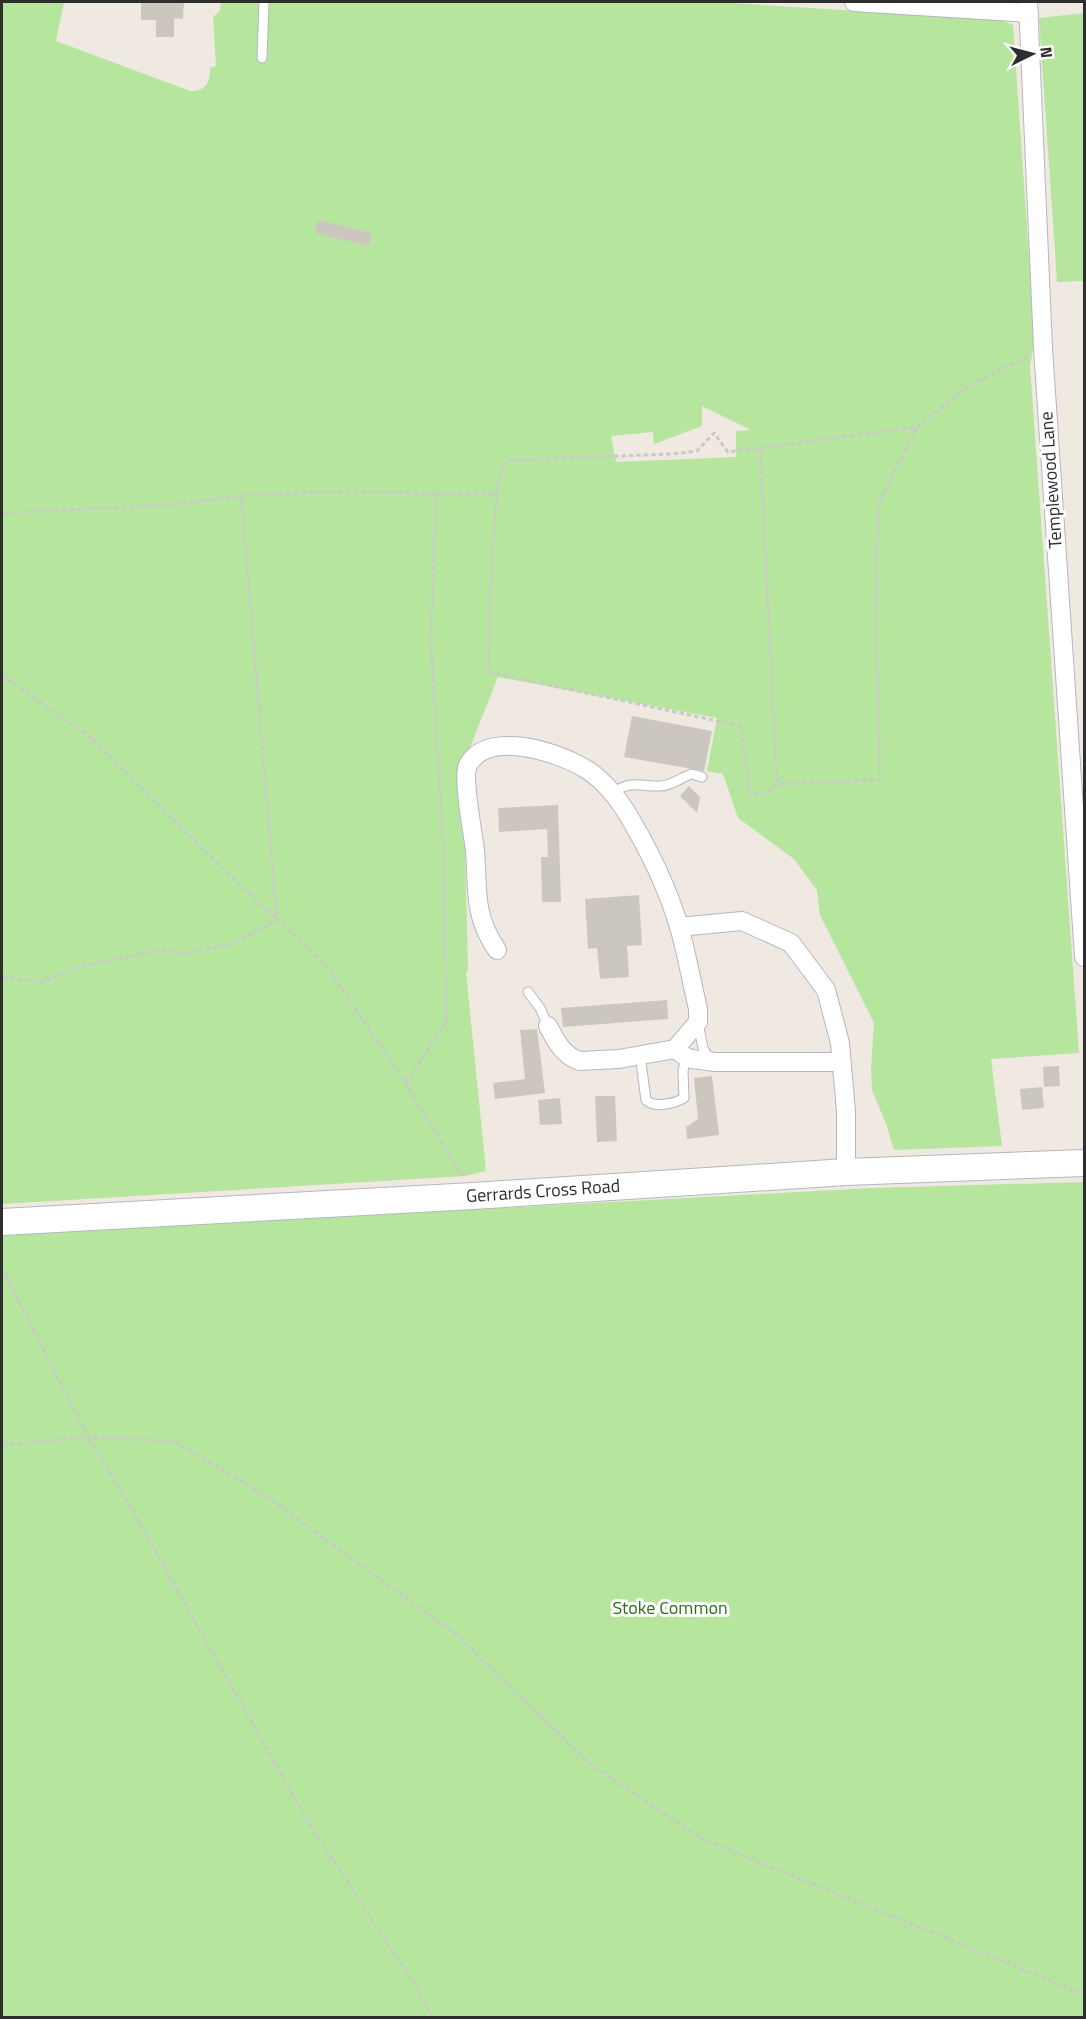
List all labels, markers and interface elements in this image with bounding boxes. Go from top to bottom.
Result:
north arrow [1002,24,1062,84]
text: N [1034,46,1059,59]
street label: Templewood Lane [1032,411,1069,549]
street label: Gerrards Cross Road [465,1172,621,1209]
park label: Stoke Common [612,1594,728,1621]

